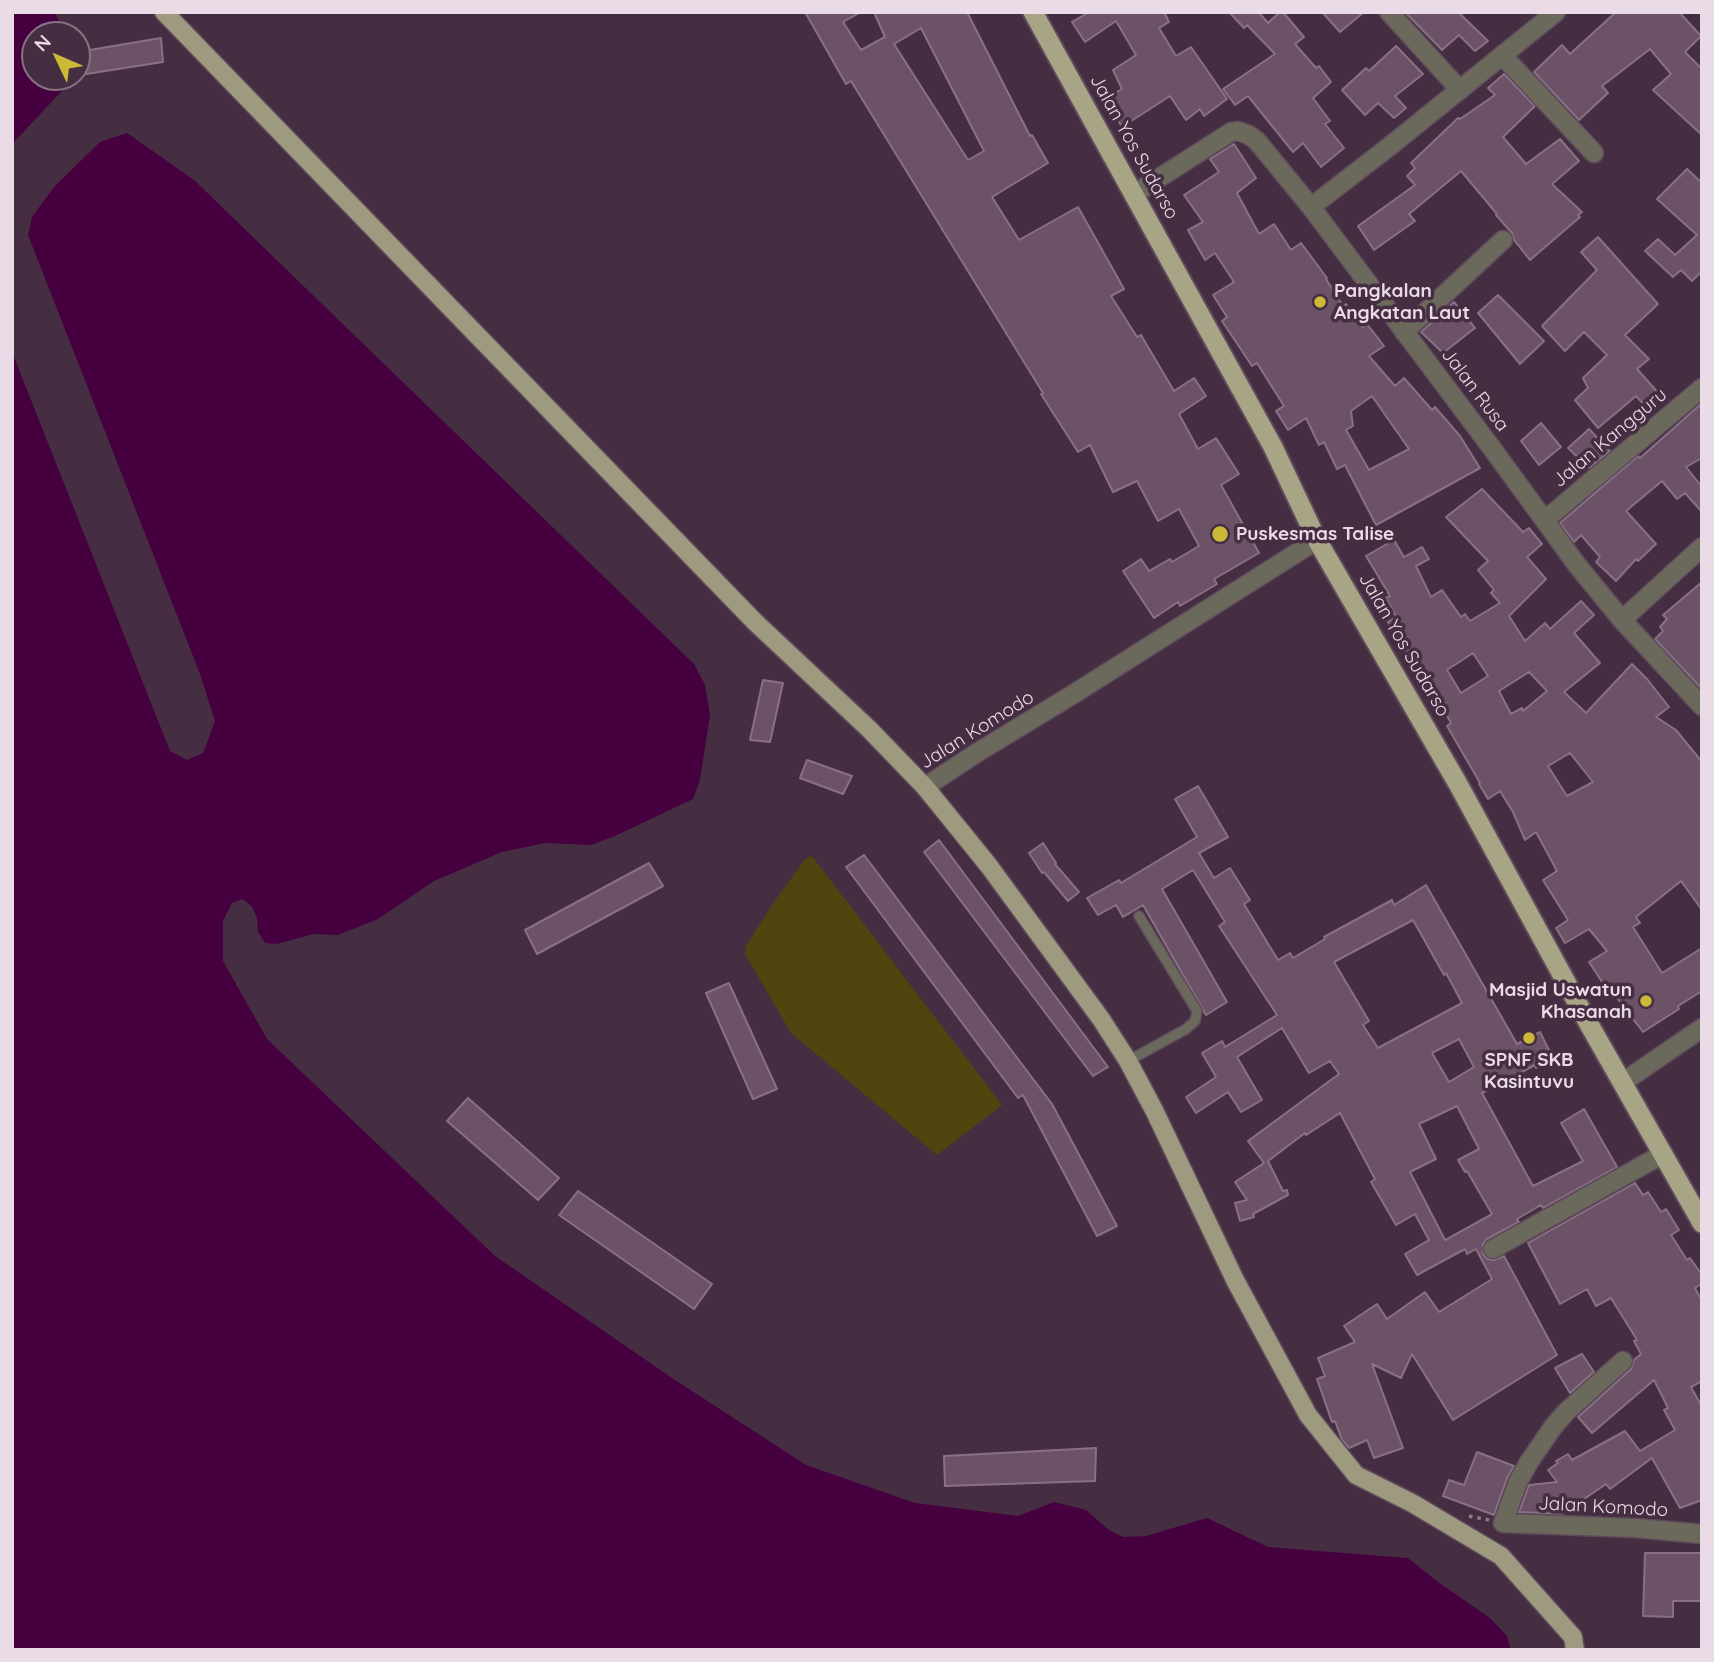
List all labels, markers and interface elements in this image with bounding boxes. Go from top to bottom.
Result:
north arrow [21,21,91,91]
text: N [29,29,56,56]
street label: Jalan Yos Sudarso [1085,71,1183,223]
place label: Pangkalan Angkatan Laut [1334,280,1470,324]
marker: Pangkalan Angkatan Laut [1312,294,1328,310]
street label: Jalan Rusa [1436,344,1514,436]
street label: Jalan Kangguru [1548,384,1672,492]
place label: Puskesmas Talise [1236,523,1394,545]
marker: Puskesmas Talise [1210,524,1230,544]
street label: Jalan Yos Sudarso [1354,569,1454,721]
street label: Jalan Komodo [916,686,1038,774]
place label: Masjid Uswatun Khasanah [1489,979,1632,1023]
marker: Masjid Uswatun Khasanah [1638,993,1654,1009]
marker: SPNF SKB Kasintuvu [1521,1030,1537,1046]
place label: SPNF SKB Kasintuvu [1484,1049,1574,1093]
street label: Jalan Komodo [1537,1492,1669,1522]

